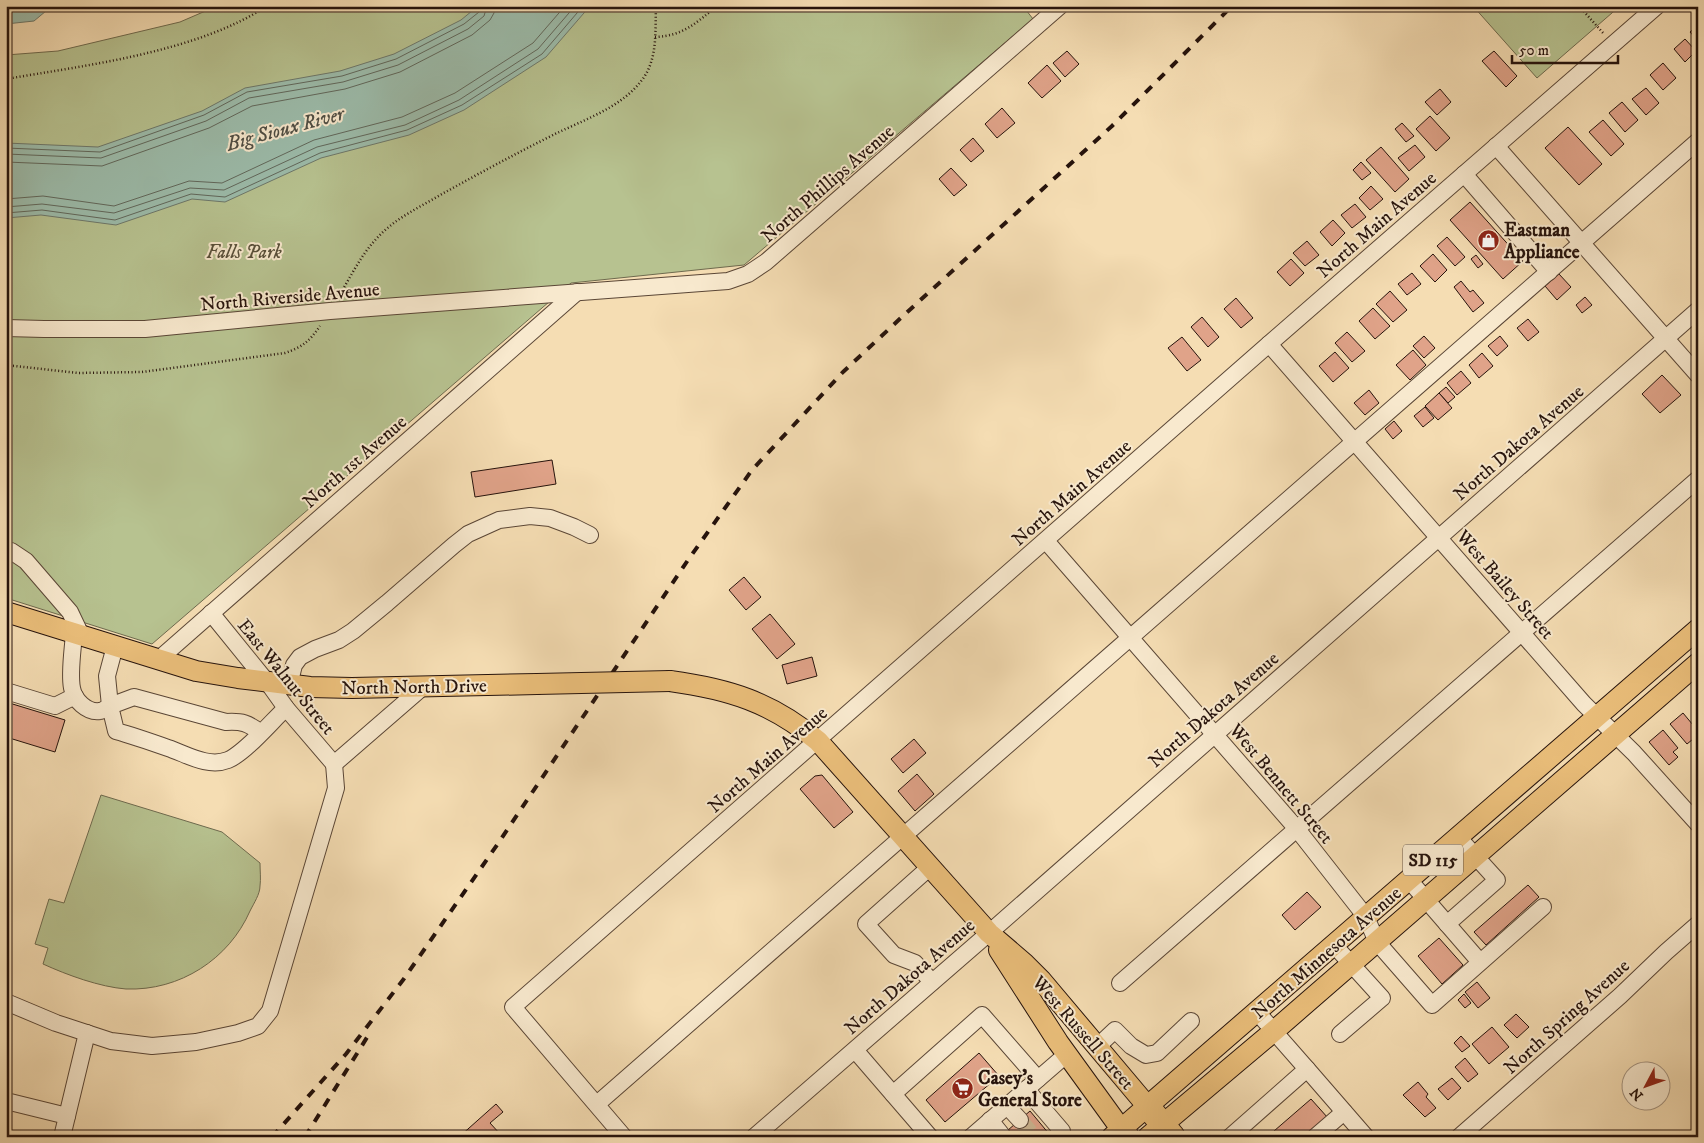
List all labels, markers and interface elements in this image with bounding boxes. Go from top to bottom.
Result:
scale bar [1512,32,1618,64]
text: 50 m [1519,41,1549,60]
water label: Big Sioux River [223,101,349,157]
street label: North Phillips Avenue [757,120,899,248]
street label: North Main Avenue [1313,167,1441,283]
place label: Eastman Appliance [1503,219,1580,264]
shop icon: Eastman Appliance [1476,228,1500,252]
park label: Falls Park [206,241,282,264]
street label: North Riverside Avenue [200,278,381,317]
street label: North Dakota Avenue [1449,380,1589,506]
street label: North 1st Avenue [298,411,412,513]
street label: North Main Avenue [1008,435,1136,551]
street label: West Bailey Street [1450,525,1559,644]
street label: East Walnut Street [232,614,340,739]
street label: North Dakota Avenue [1144,647,1284,773]
street label: North North Drive [341,675,487,700]
street label: North Main Avenue [704,702,832,818]
street label: West Bennett Street [1223,719,1338,849]
road number: SD 115 [1403,844,1463,876]
street label: North Minnesota Avenue [1248,882,1406,1024]
street label: North Dakota Avenue [840,914,980,1040]
street label: North Spring Avenue [1499,955,1635,1080]
street label: West Russell Street [1026,970,1139,1095]
north arrow [1622,1060,1672,1110]
place label: Casey's General Store [978,1067,1082,1112]
supermarket icon: Casey's General Store [950,1076,974,1100]
text: N [1626,1083,1648,1104]

